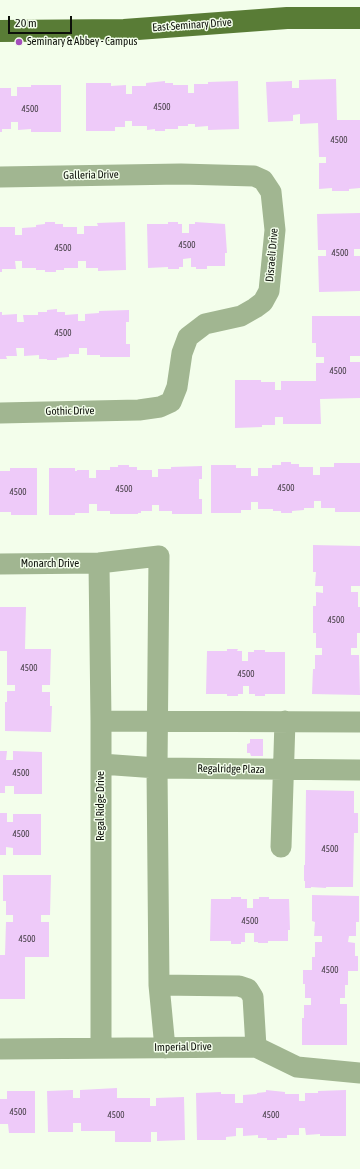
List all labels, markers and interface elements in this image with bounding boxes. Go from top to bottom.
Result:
scale bar [10,8,74,34]
text: 20 m [15,16,37,30]
street label: East Seminary Drive [152,16,232,34]
place label: Seminary & Abbey - Campus [27,35,137,49]
marker: Seminary & Abbey - Campus [14,37,24,47]
house number: 4500 [154,102,170,112]
house number: 4500 [22,104,38,114]
house number: 4500 [331,135,347,145]
street label: Galleria Drive [63,168,119,182]
street label: Disraeli Drive [263,228,281,282]
house number: 4500 [179,240,195,250]
house number: 4500 [55,243,71,253]
house number: 4500 [332,248,348,258]
house number: 4500 [55,328,71,338]
house number: 4500 [330,366,346,376]
street label: Gothic Drive [45,404,95,418]
house number: 4500 [278,483,294,493]
house number: 4500 [116,484,132,494]
house number: 4500 [10,487,26,497]
street label: Monarch Drive [21,557,79,571]
house number: 4500 [328,615,344,625]
house number: 4500 [21,663,37,673]
house number: 4500 [238,669,254,679]
street label: Regalridge Plaza [197,762,265,776]
house number: 4500 [13,768,29,778]
street label: Regal Ridge Drive [94,771,108,841]
house number: 4500 [13,829,29,839]
house number: 4500 [322,844,338,854]
house number: 4500 [242,916,258,926]
house number: 4500 [19,934,35,944]
house number: 4500 [322,965,338,975]
street label: Imperial Drive [154,1040,212,1054]
house number: 4500 [10,1107,26,1117]
house number: 4500 [108,1110,124,1120]
house number: 4500 [263,1110,279,1120]

